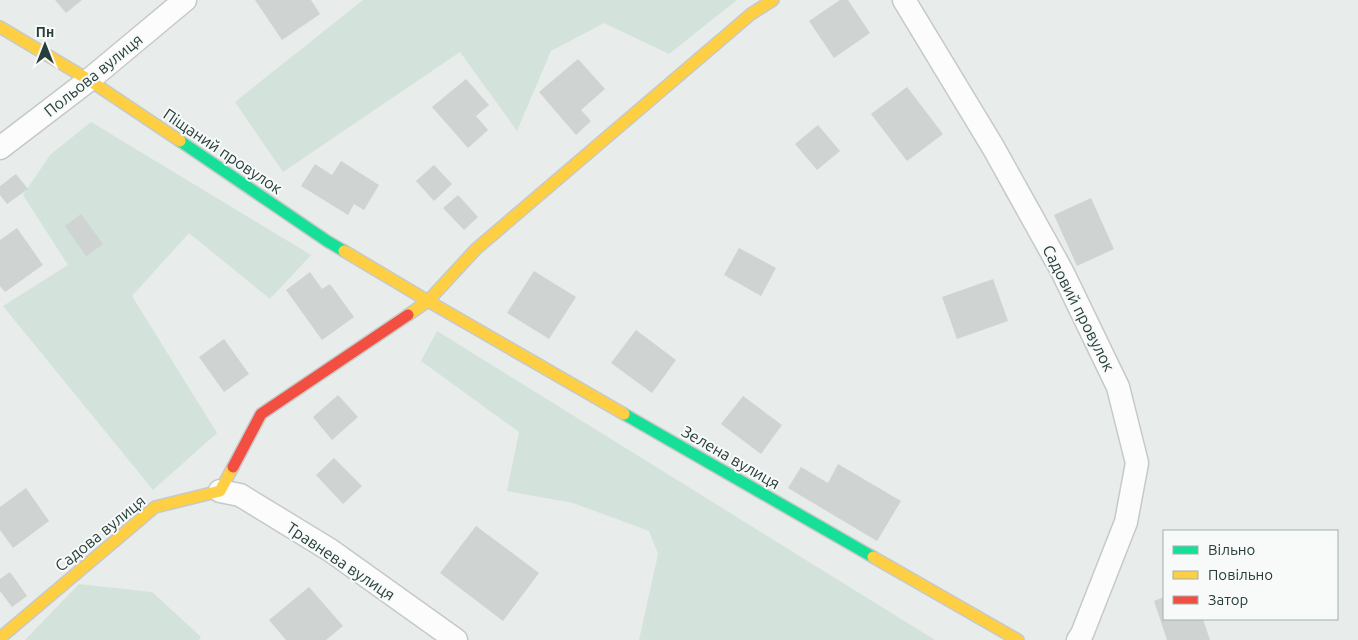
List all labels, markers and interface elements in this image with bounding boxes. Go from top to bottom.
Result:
north arrow [20,20,70,70]
text: Пн [36,24,54,40]
street label: Польова вулиця [40,30,146,120]
street label: Піщаний провулок [160,105,286,197]
street label: Садовий провулок [1039,242,1119,374]
street label: Зелена вулиця [679,422,783,492]
street label: Садова вулиця [51,491,149,575]
street label: Травнева вулиця [283,518,399,604]
legend [1163,530,1338,620]
text: Вільно [1208,541,1255,558]
text: Повільно [1208,566,1273,583]
text: Затор [1208,591,1248,608]

